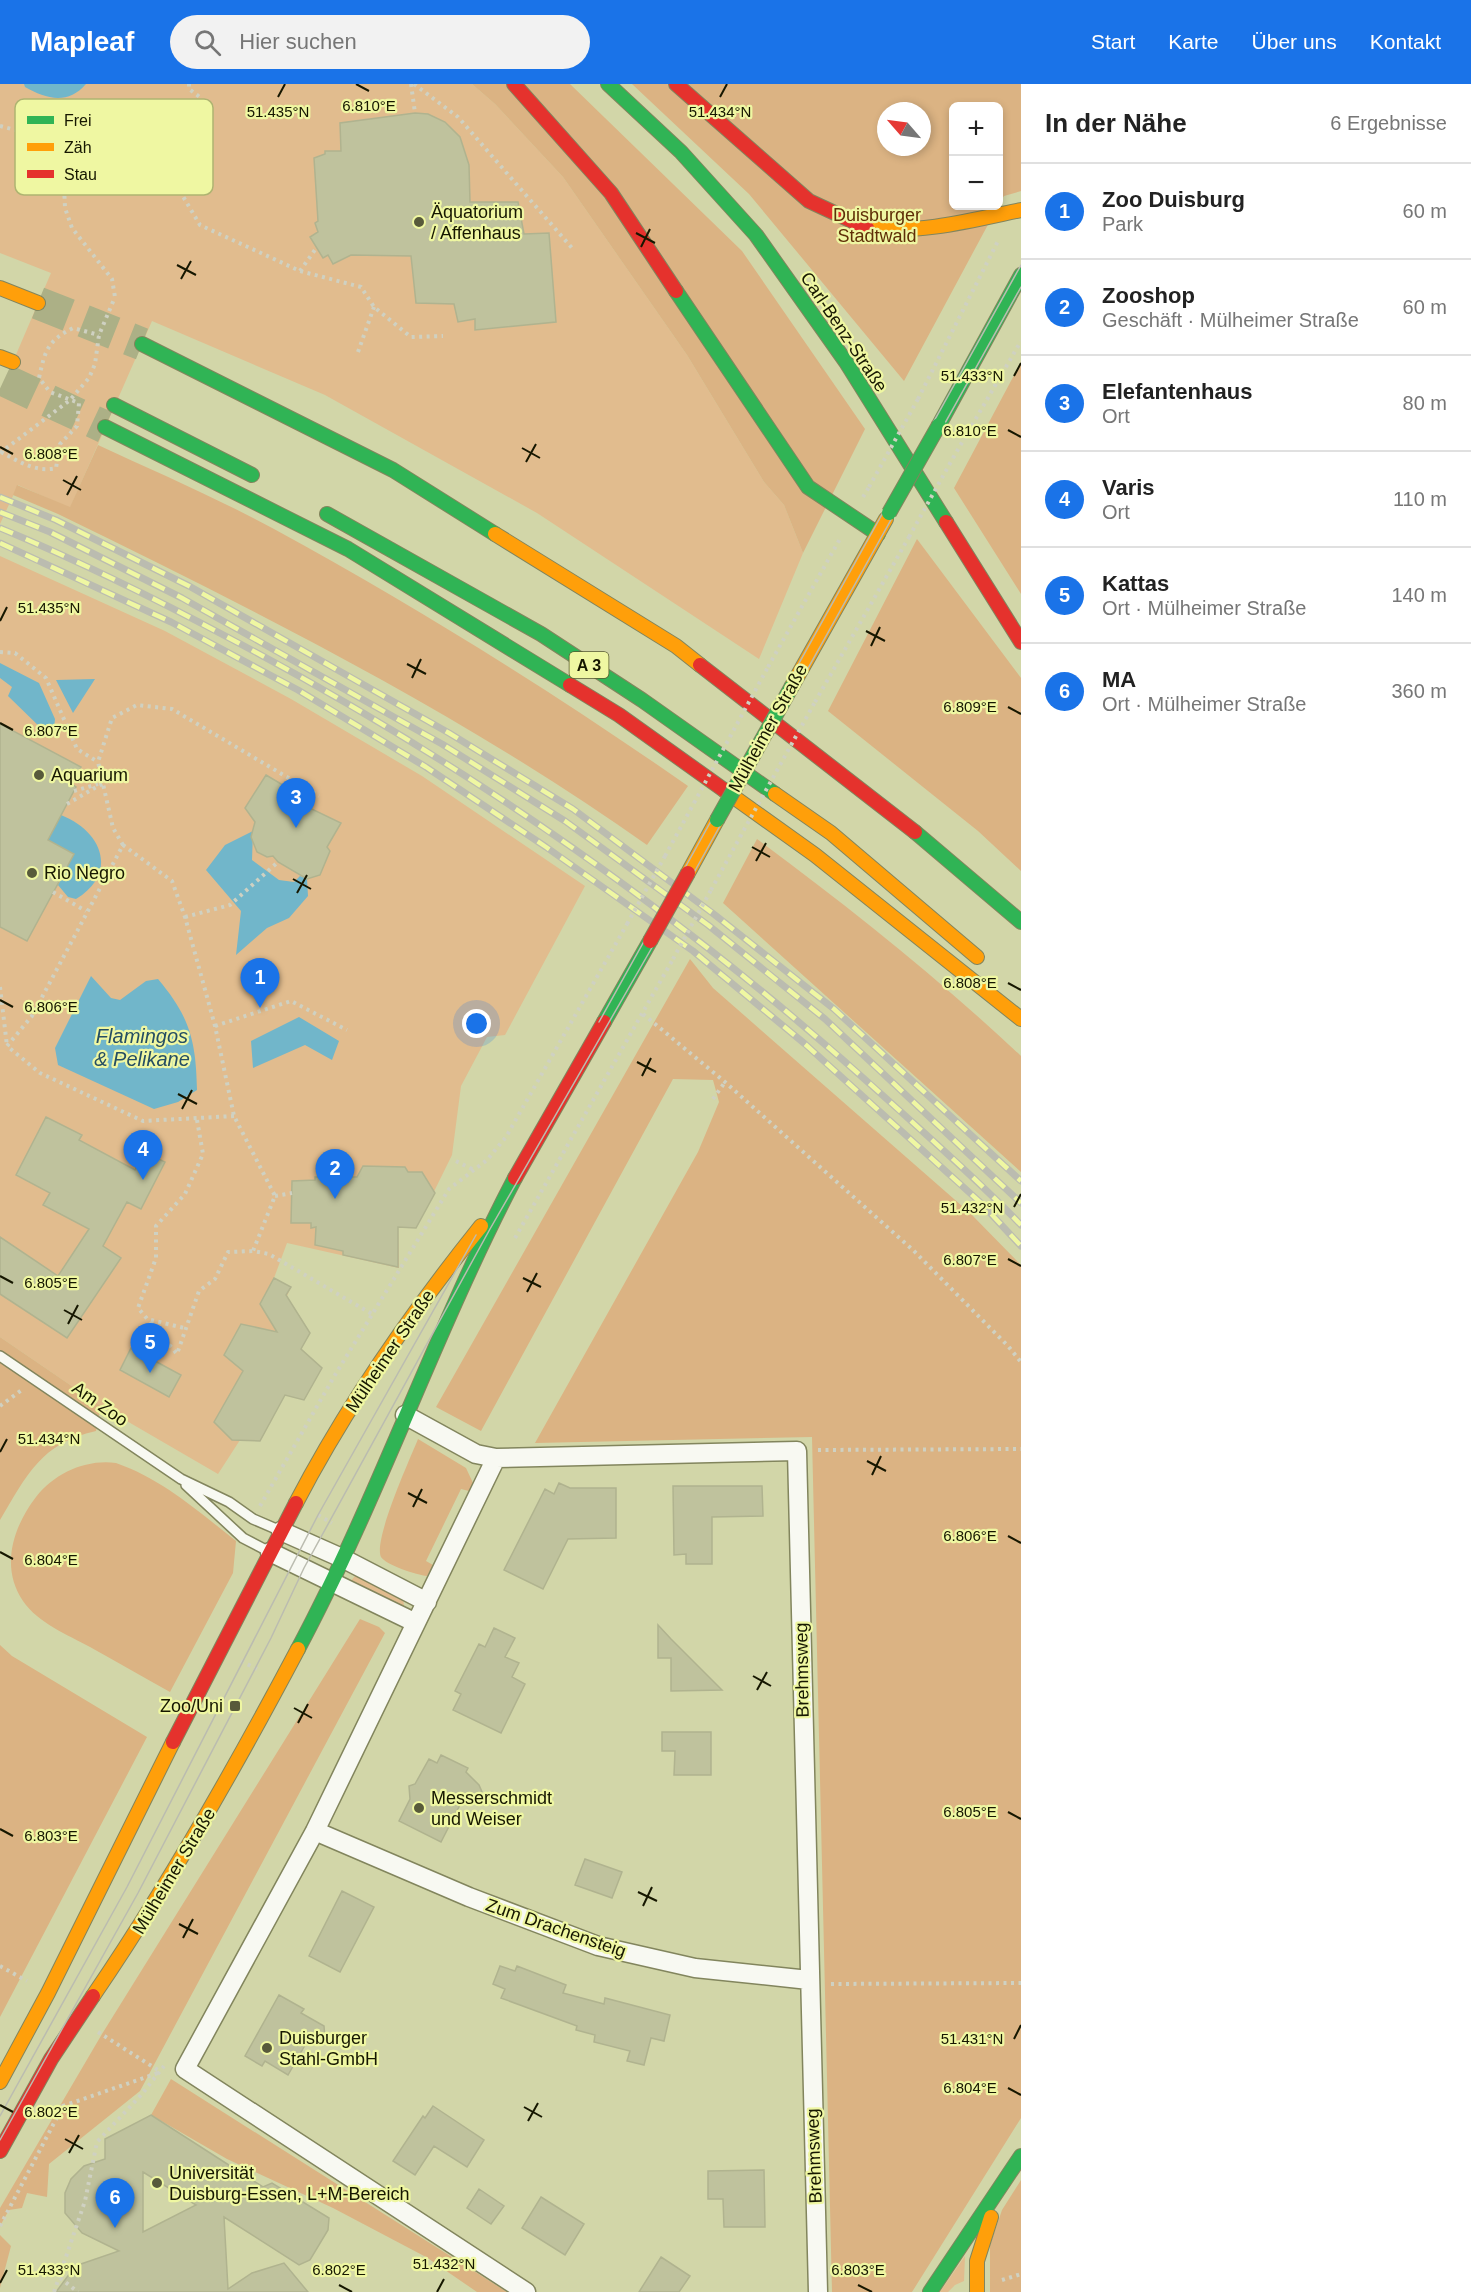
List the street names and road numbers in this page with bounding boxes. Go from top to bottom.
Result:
street label: Carl-Benz-Straße [797,268,891,396]
road number: A 3 [570,652,608,678]
street label: Mülheimer Straße [725,661,811,795]
street label: Mülheimer Straße [342,1286,438,1416]
street label: Am Zoo [68,1378,132,1430]
street label: Brehmsweg [791,1622,813,1718]
street label: Mülheimer Straße [129,1805,219,1937]
street label: Zum Drachensteig [483,1895,629,1961]
street label: Brehmsweg [802,2108,826,2204]

